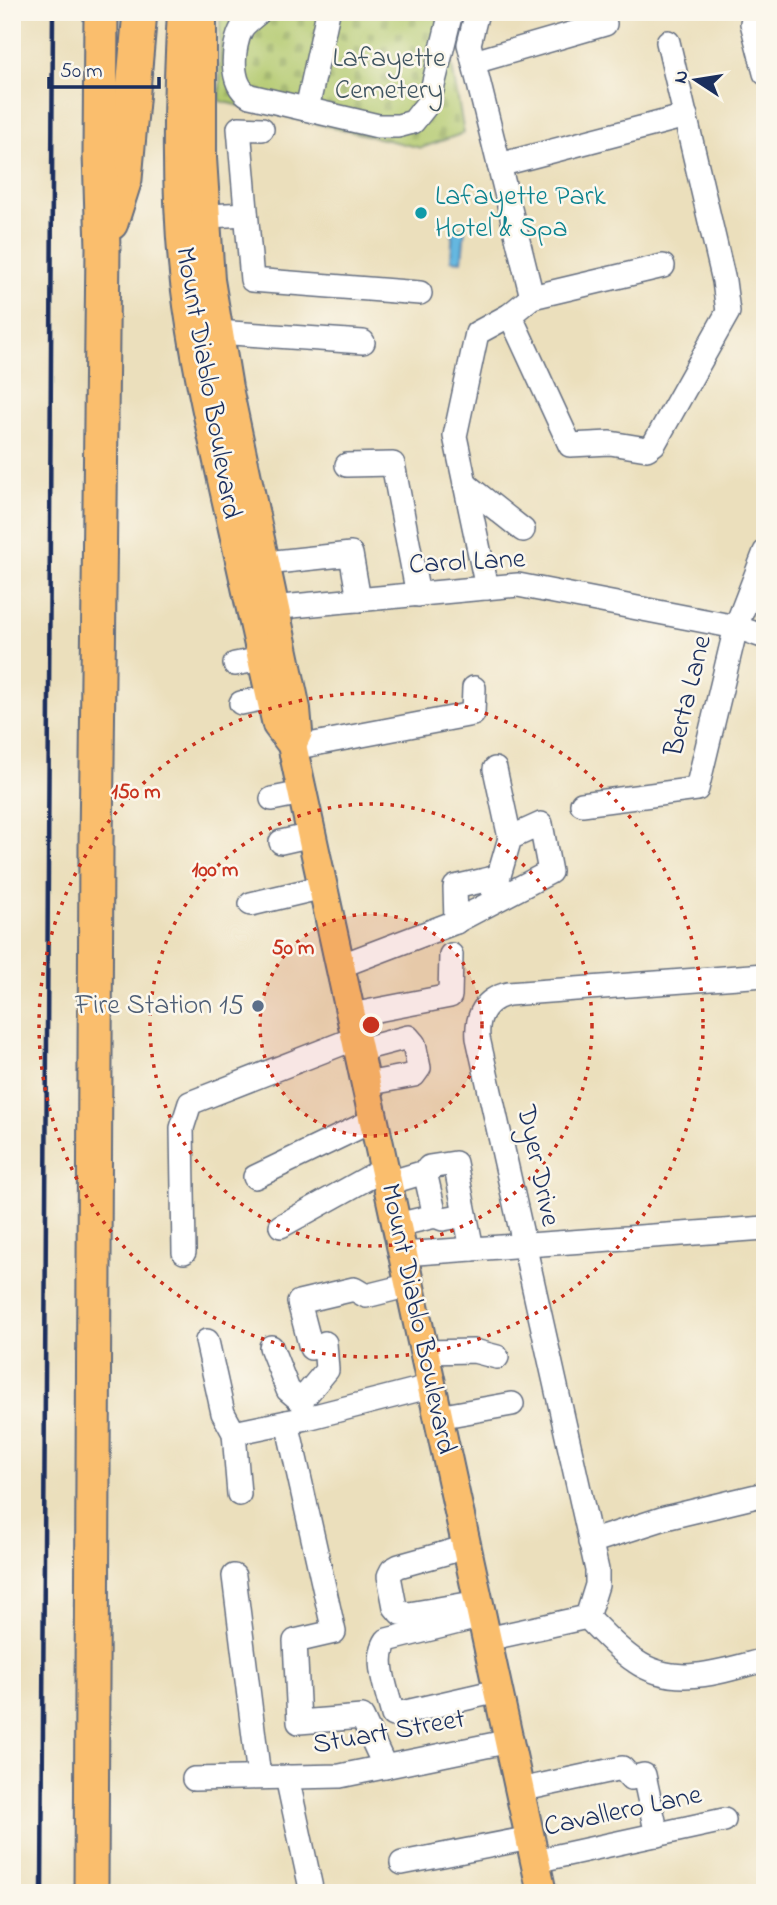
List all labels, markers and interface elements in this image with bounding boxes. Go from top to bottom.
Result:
park label: Lafayette Cemetery [332,39,446,112]
scale bar [49,46,159,90]
north arrow [662,46,732,116]
text: 50 m [60,57,103,87]
text: N [667,68,696,86]
place label: Lafayette Park Hotel & Spa [435,177,606,250]
marker: Lafayette Park Hotel & Spa [413,205,429,221]
street label: Mount Diablo Boulevard [163,244,251,522]
street label: Carol Lane [408,539,527,587]
street label: Berta Lane [654,631,724,762]
text: 150 m [111,778,161,808]
text: 100 m [192,856,238,886]
text: 50 m [272,934,314,964]
place label: Fire Station 15 [74,986,244,1027]
marker: Fire Station 15 [250,998,266,1014]
centre of rings [359,1013,383,1037]
street label: Dyer Drive [504,1101,570,1231]
street label: Mount Diablo Boulevard [368,1180,466,1458]
street label: Stuart Street [310,1699,468,1767]
street label: Cavallero Lane [540,1775,706,1849]

